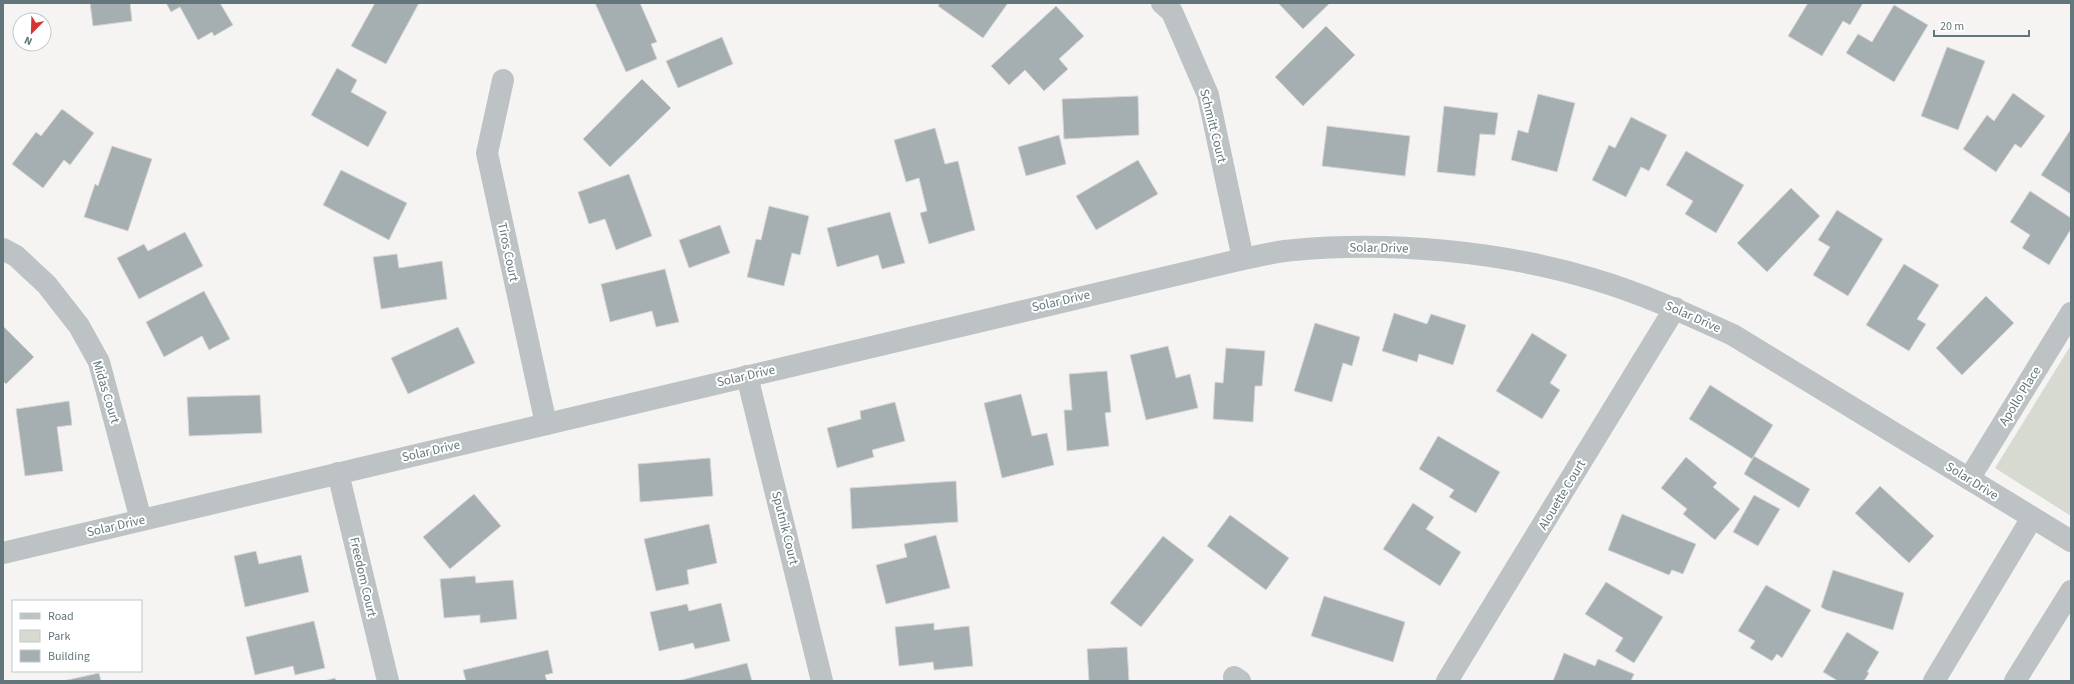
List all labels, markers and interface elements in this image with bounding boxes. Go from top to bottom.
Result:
north arrow [12,12,52,52]
scale bar [1934,12,2029,38]
text: 20 m [1940,18,1964,35]
text: N [22,32,35,49]
street label: Schmitt Court [1195,87,1231,165]
street label: Tiros Court [493,221,523,284]
street label: Solar Drive [1349,238,1409,258]
street label: Solar Drive [1030,286,1092,316]
street label: Solar Drive [1662,297,1724,337]
street label: Midas Court [88,358,124,426]
street label: Solar Drive [715,361,777,391]
street label: Apollo Place [1995,363,2045,429]
street label: Solar Drive [400,436,462,466]
street label: Alouette Court [1534,456,1590,533]
street label: Solar Drive [1942,458,2002,504]
street label: Sputnik Court [767,489,803,567]
street label: Solar Drive [85,511,147,541]
street label: Freedom Court [345,535,381,619]
legend [12,600,142,672]
text: Road [48,608,74,625]
text: Park [48,628,70,645]
text: Building [48,648,90,665]

